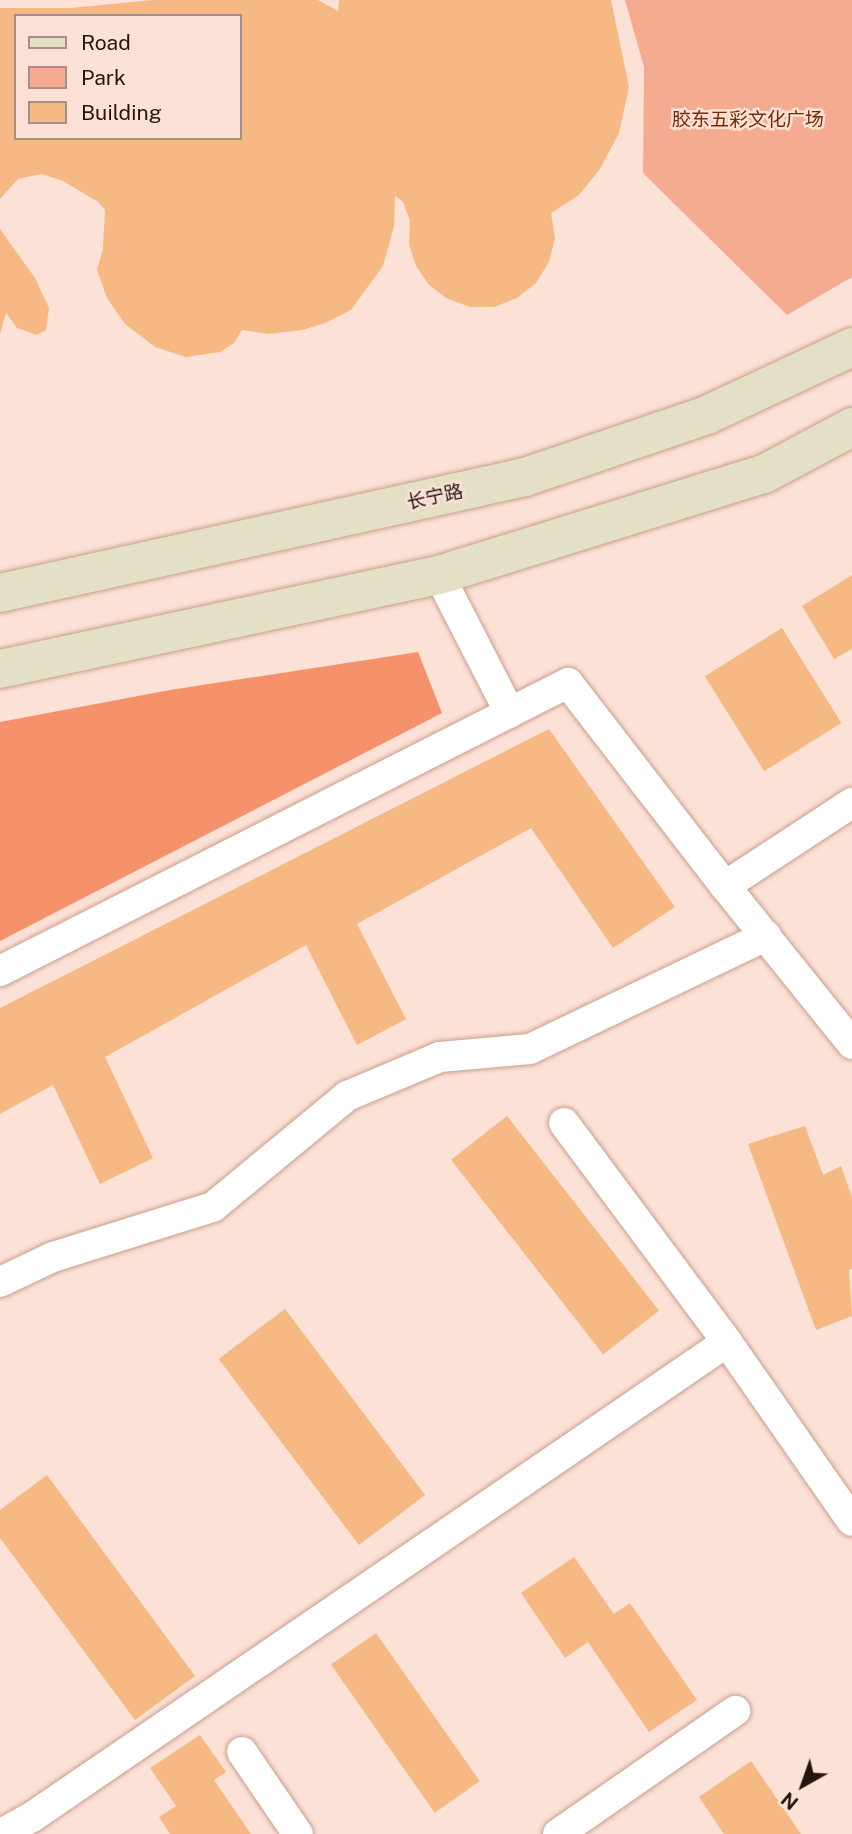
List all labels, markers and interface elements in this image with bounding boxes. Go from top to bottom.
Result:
legend [14,14,242,140]
text: Road [81,30,131,55]
text: Park [81,65,126,90]
text: Building [81,100,162,125]
park label: 胶东五彩文化广场 [672,109,824,131]
street label: 长宁路 [405,480,465,514]
north arrow [768,1750,838,1820]
text: N [777,1788,802,1814]

